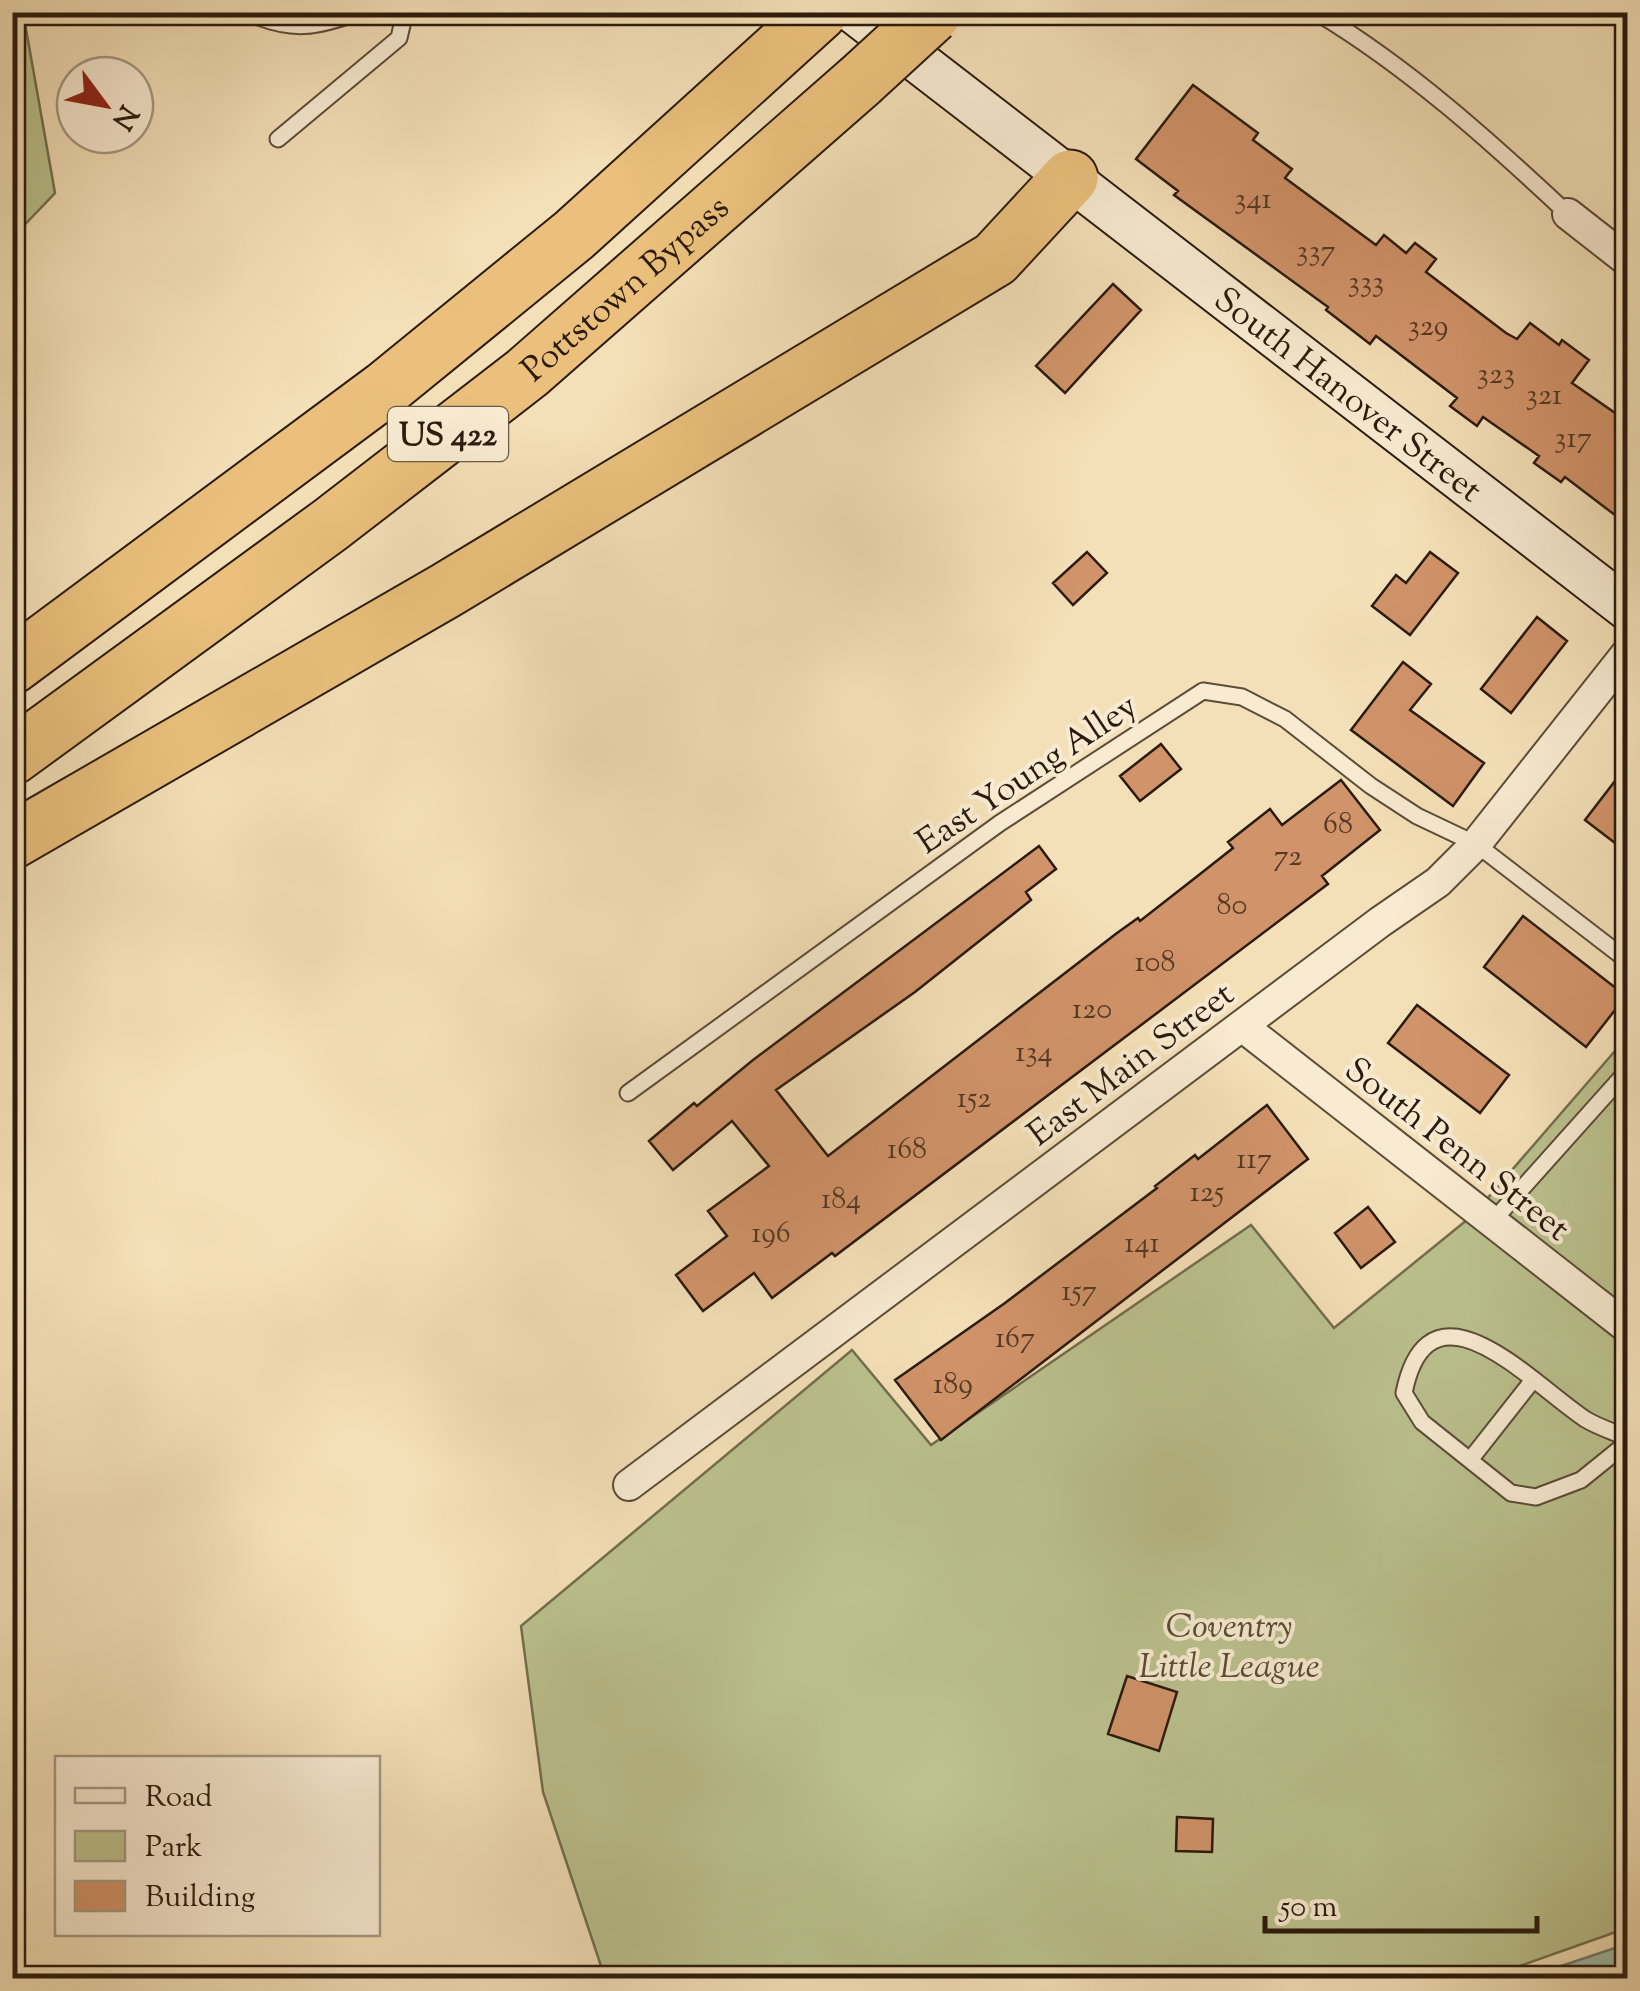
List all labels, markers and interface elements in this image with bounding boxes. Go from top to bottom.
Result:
north arrow [55,55,155,155]
text: N [101,97,147,137]
house number: 341 [1234,179,1272,222]
street label: Pottstown Bypass [511,185,742,396]
house number: 337 [1296,231,1336,274]
house number: 333 [1348,262,1384,305]
street label: South Hanover Street [1202,276,1492,517]
house number: 329 [1408,306,1448,349]
house number: 323 [1477,354,1515,397]
house number: 321 [1526,375,1562,418]
road number: US 422 [388,407,508,461]
house number: 317 [1554,418,1592,461]
street label: East Young Alley [907,683,1149,869]
house number: 68 [1323,804,1353,847]
house number: 72 [1274,836,1302,879]
house number: 80 [1217,885,1247,928]
house number: 108 [1135,942,1175,985]
street label: East Main Street [1018,971,1246,1161]
house number: 120 [1072,989,1112,1032]
house number: 134 [1015,1032,1053,1075]
street label: South Penn Street [1332,1046,1579,1255]
house number: 152 [957,1078,991,1121]
house number: 168 [887,1129,927,1172]
house number: 117 [1236,1139,1272,1182]
house number: 125 [1190,1172,1224,1215]
house number: 184 [821,1179,861,1222]
house number: 196 [751,1213,791,1256]
house number: 141 [1124,1223,1160,1266]
house number: 157 [1061,1271,1097,1314]
house number: 167 [995,1318,1035,1361]
house number: 189 [933,1364,973,1407]
park label: Coventry Little League [1139,1603,1319,1694]
legend [55,1756,380,1936]
text: Road [145,1777,212,1820]
text: Park [145,1827,202,1870]
scale bar [1265,1871,1538,1933]
text: Building [145,1877,255,1920]
text: 50 m [1278,1887,1338,1930]

